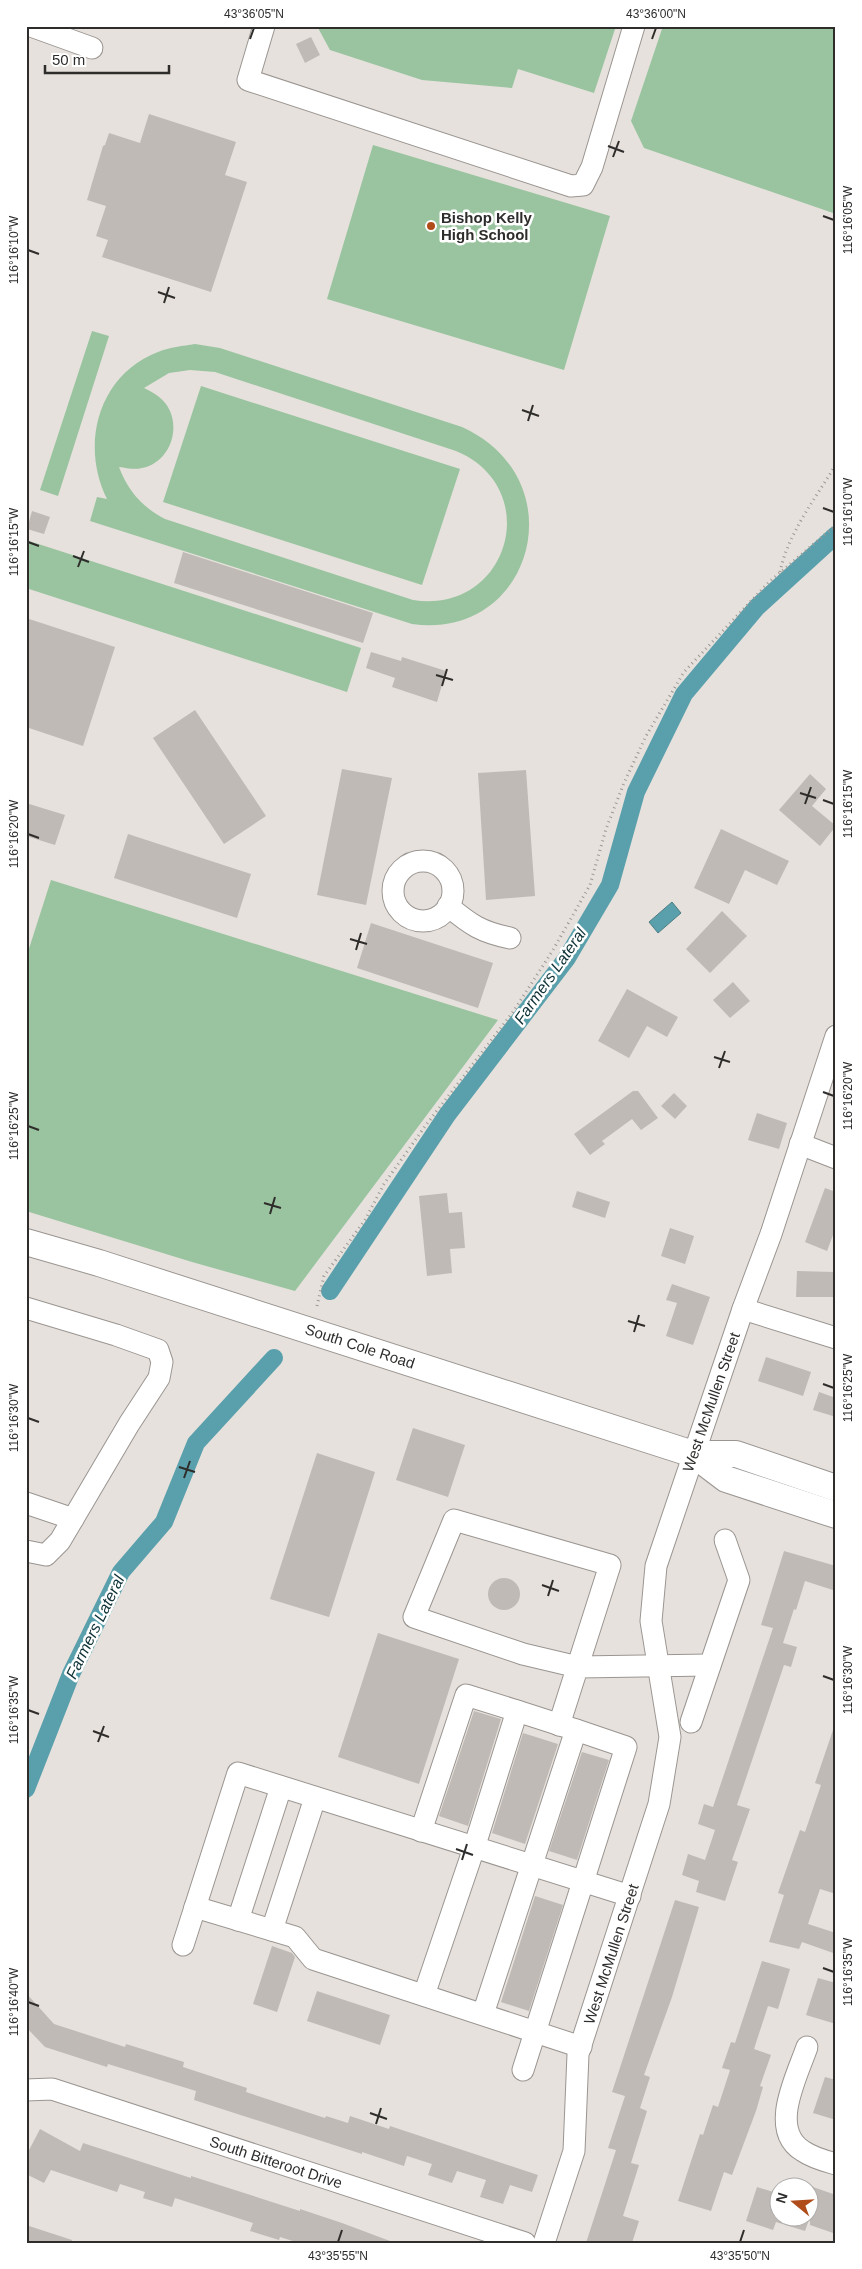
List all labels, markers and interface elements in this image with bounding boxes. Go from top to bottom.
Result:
text: 43°36'05"N [224,7,284,21]
text: 43°36'00"N [626,7,686,21]
scale bar [45,42,169,74]
text: 50 m [52,51,85,68]
text: 116°16'05"W [841,185,855,254]
place label: Bishop Kelly High School [441,209,533,243]
text: 116°16'10"W [7,215,21,284]
marker: Bishop Kelly High School [425,220,437,232]
text: 116°16'10"W [841,477,855,546]
text: 116°16'15"W [7,507,21,576]
text: 116°16'15"W [841,769,855,838]
text: 116°16'20"W [7,799,21,868]
water label: Farmers Lateral [511,925,590,1027]
text: 116°16'20"W [841,1061,855,1130]
text: 116°16'25"W [7,1091,21,1160]
street label: South Cole Road [303,1320,417,1372]
street label: West McMullen Street [679,1329,743,1474]
text: 116°16'25"W [841,1353,855,1422]
text: 116°16'30"W [7,1383,21,1452]
water label: Farmers Lateral [63,1572,128,1681]
text: 116°16'30"W [841,1645,855,1714]
text: 116°16'35"W [7,1675,21,1744]
street label: West McMullen Street [580,1881,642,2026]
text: 116°16'35"W [841,1937,855,2006]
text: 116°16'40"W [7,1967,21,2036]
street label: South Bitteroot Drive [208,2133,344,2191]
north arrow [770,2176,820,2226]
text: N [772,2191,791,2205]
text: 43°35'55"N [308,2249,368,2263]
text: 43°35'50"N [710,2249,770,2263]

